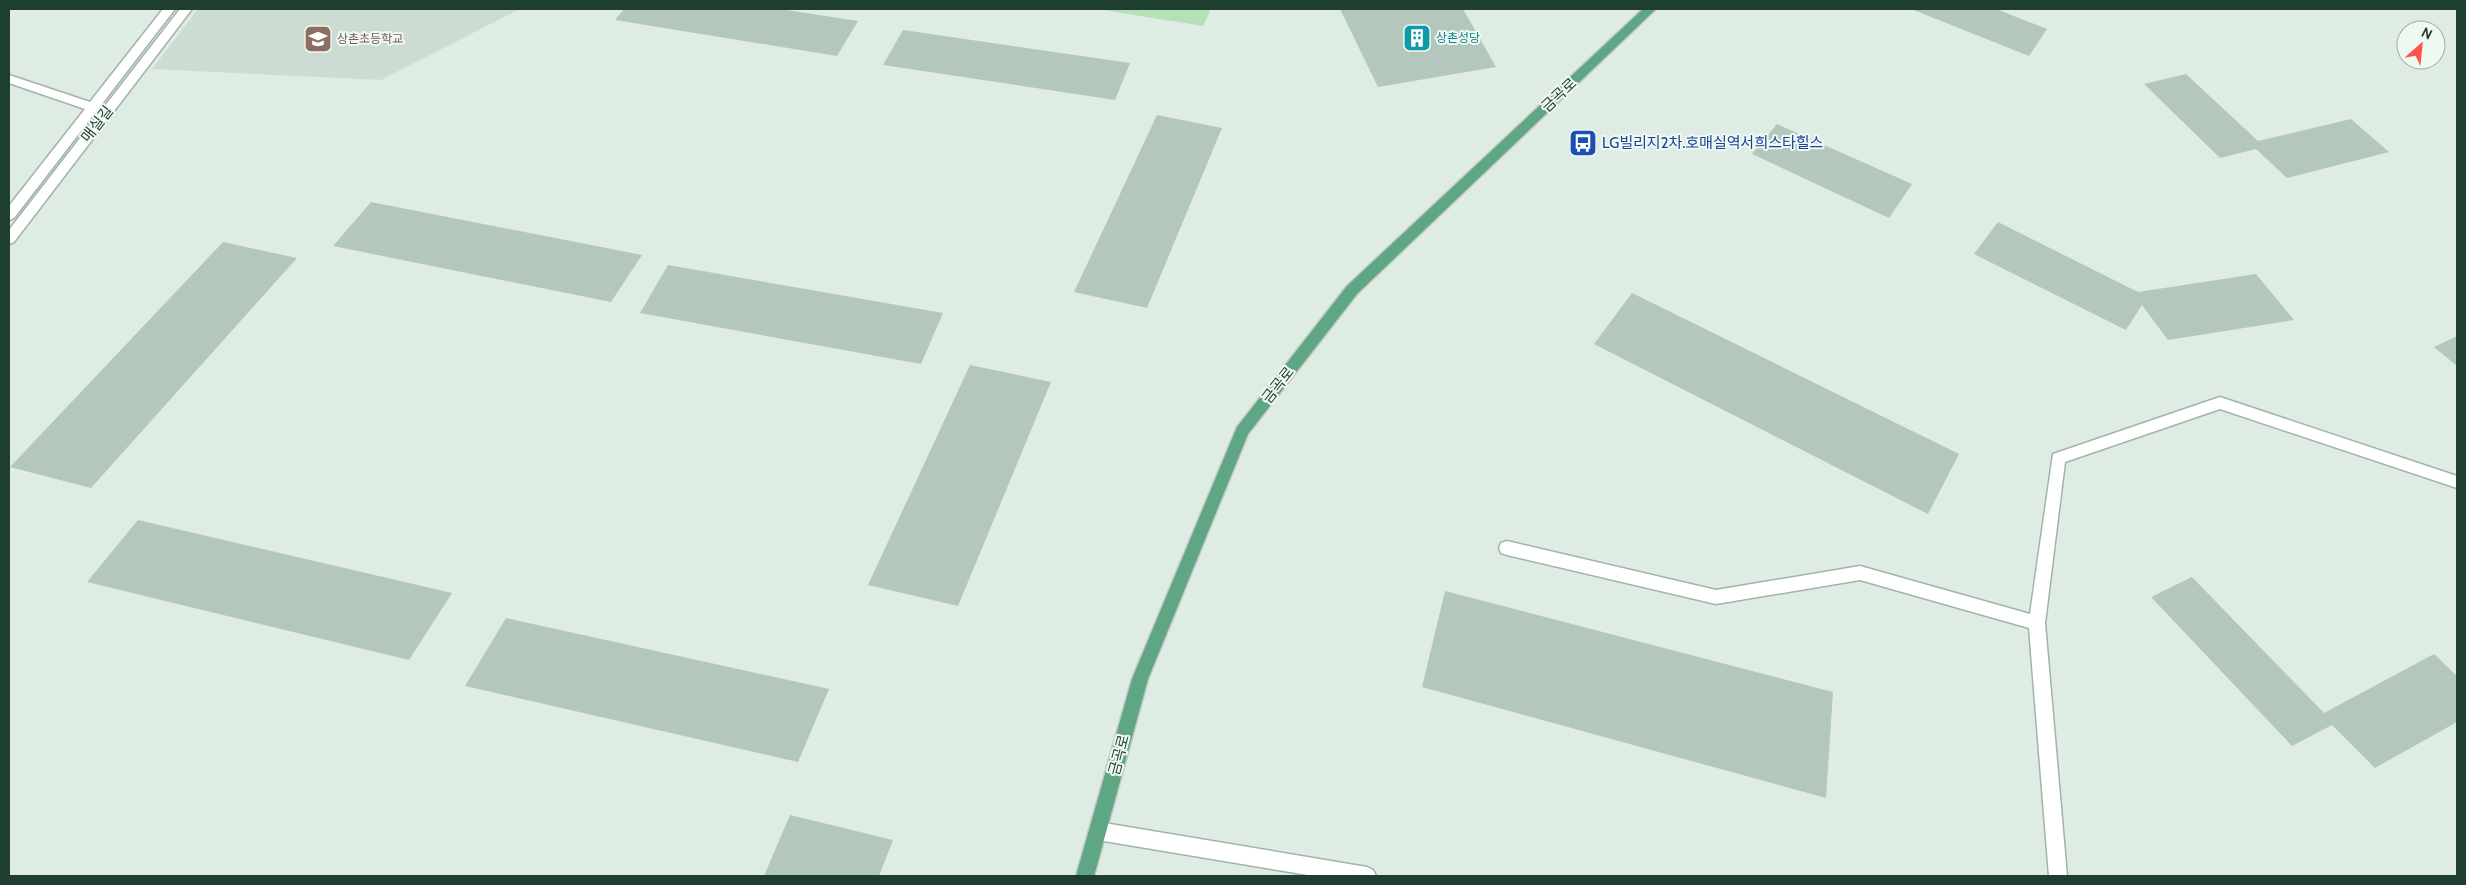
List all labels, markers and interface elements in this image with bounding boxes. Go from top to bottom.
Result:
north arrow [2396,20,2446,70]
building icon: 상촌성당 [1402,23,1432,53]
text: N [2418,23,2435,44]
school or university icon: 상촌초등학교 [303,24,333,54]
place label: 상촌성당 [1436,30,1480,45]
place label: 상촌초등학교 [337,31,403,46]
street label: 금곡로 [1538,74,1580,116]
street label: 매실길 [77,102,117,146]
bus stop icon: LG빌리지2차.호매실역서희스타힐스 [1568,128,1598,158]
place label: LG빌리지2차.호매실역서희스타힐스 [1602,134,1824,152]
street label: 금곡로 [1258,363,1298,407]
street label: 금곡로 [1105,733,1133,777]

